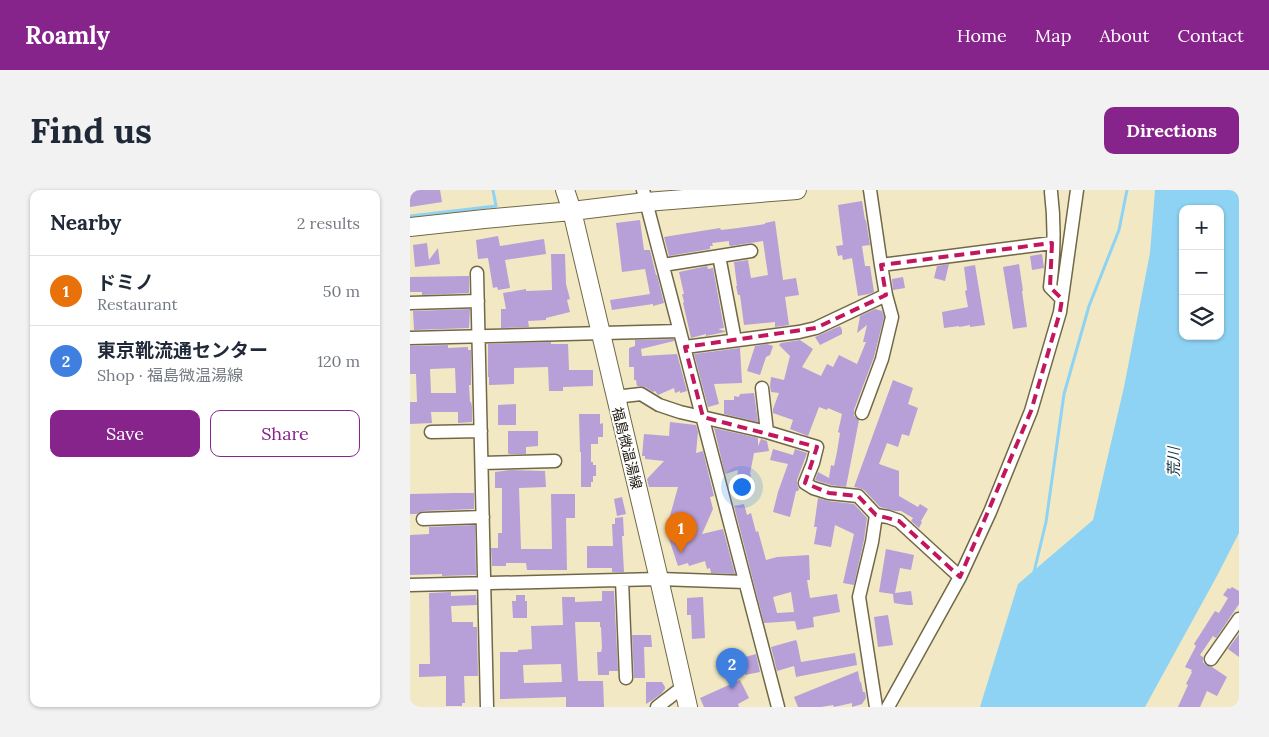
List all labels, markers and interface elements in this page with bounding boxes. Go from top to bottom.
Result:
text: Roamly [25,20,110,51]
text: Home [957,24,1007,47]
text: Map [1035,24,1071,47]
text: About [1099,24,1149,47]
text: Contact [1177,24,1244,47]
button: Directions [1104,107,1239,154]
text: Find us [30,108,152,153]
map controls [1179,205,1224,340]
button: + [1179,205,1224,250]
text: Nearby [50,209,121,236]
text: 2 results [297,213,360,233]
button: − [1179,250,1224,295]
text: ドミノ [97,270,154,294]
text: 1 [63,281,69,301]
text: 50 m [323,281,360,301]
text: Restaurant [97,294,178,314]
button: layers [1179,295,1224,340]
text: 東京靴流通センター [97,338,268,362]
text: 2 [62,351,70,371]
text: 120 m [317,351,360,371]
text: Shop · 福島微温湯線 [97,365,243,385]
street label: 福島微温湯線 [608,405,646,491]
button: Save [50,410,200,457]
button: Share [210,410,360,457]
water label: 荒川 [1164,445,1183,477]
your location [729,474,755,500]
pin: 1 [665,512,697,553]
pin: 2 [716,648,748,689]

